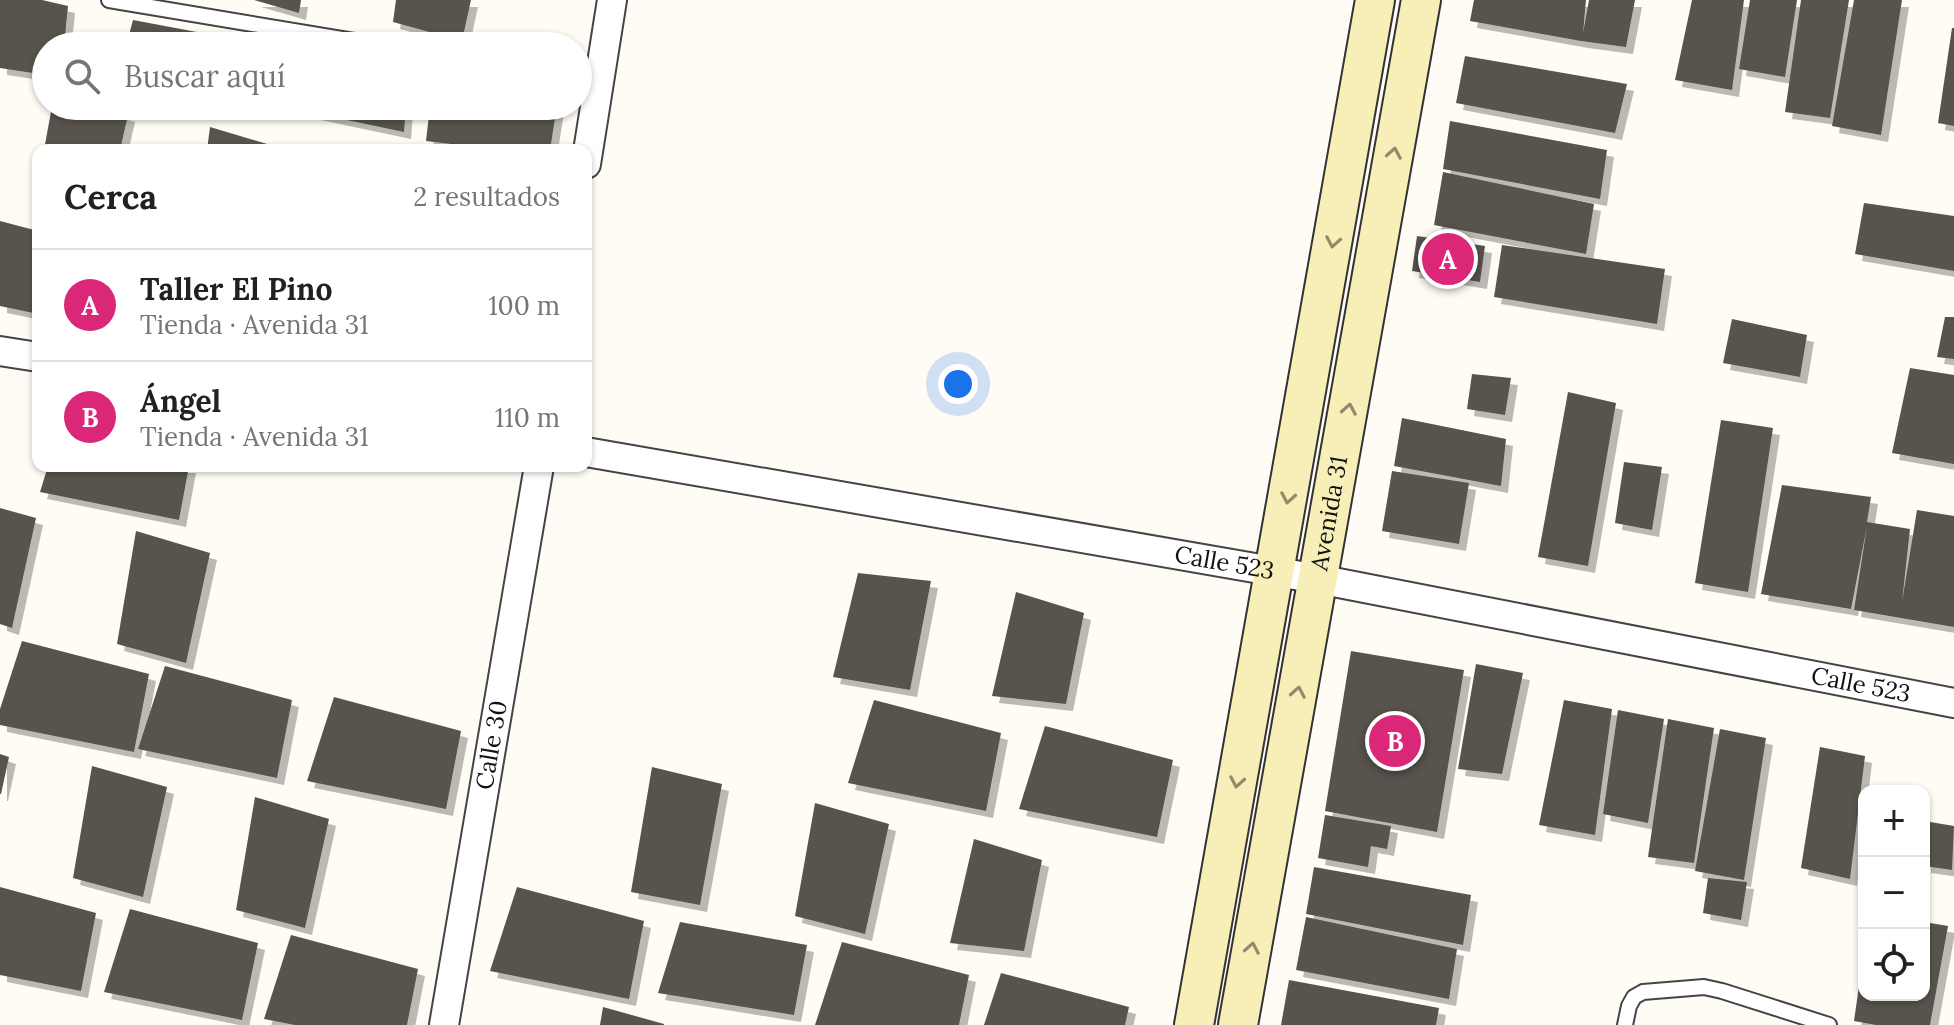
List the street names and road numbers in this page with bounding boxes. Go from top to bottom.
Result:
street label: Avenida 31 [1303,453,1354,574]
street label: Calle 523 [1172,538,1277,586]
street label: Calle 523 [1809,660,1913,709]
street label: Calle 30 [468,698,514,792]

